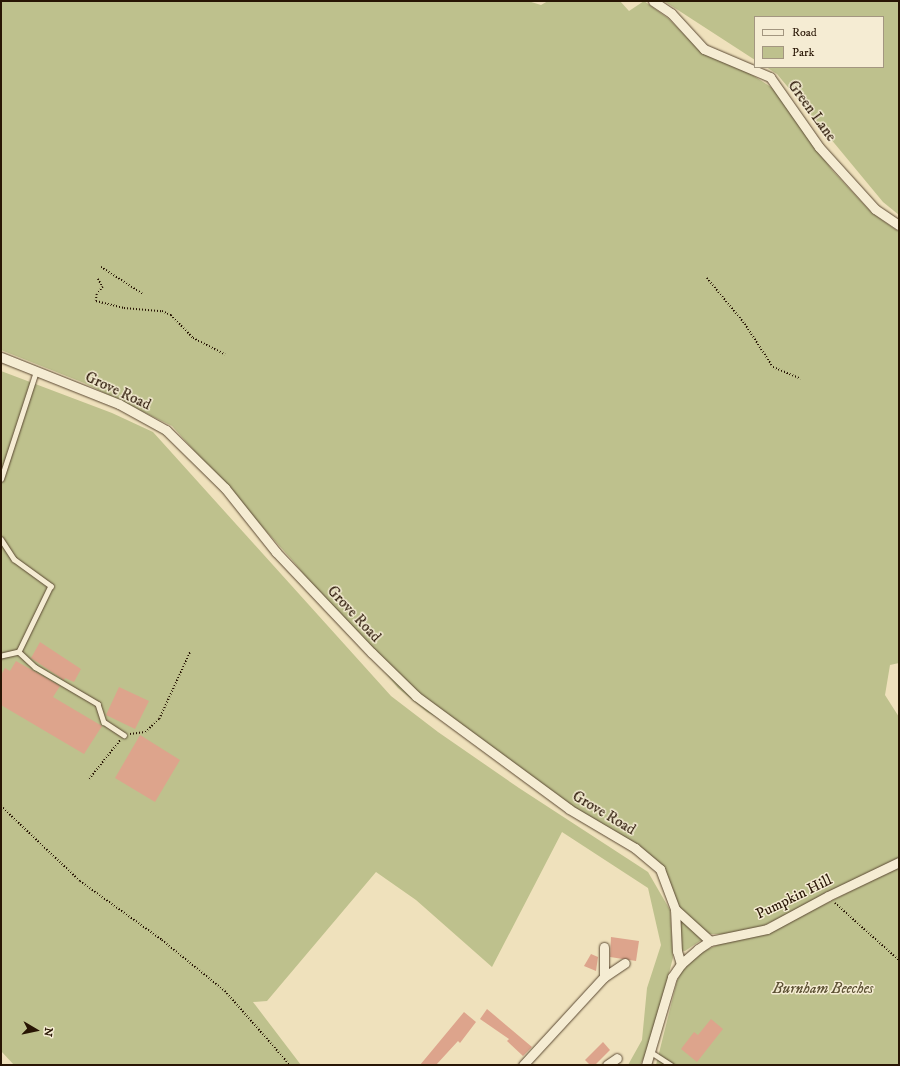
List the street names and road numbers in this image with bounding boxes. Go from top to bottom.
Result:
street label: Green Lane [784,77,840,145]
street label: Grove Road [82,368,154,414]
street label: Grove Road [323,582,385,646]
street label: Grove Road [569,787,639,839]
street label: Pumpkin Hill [753,871,835,923]

